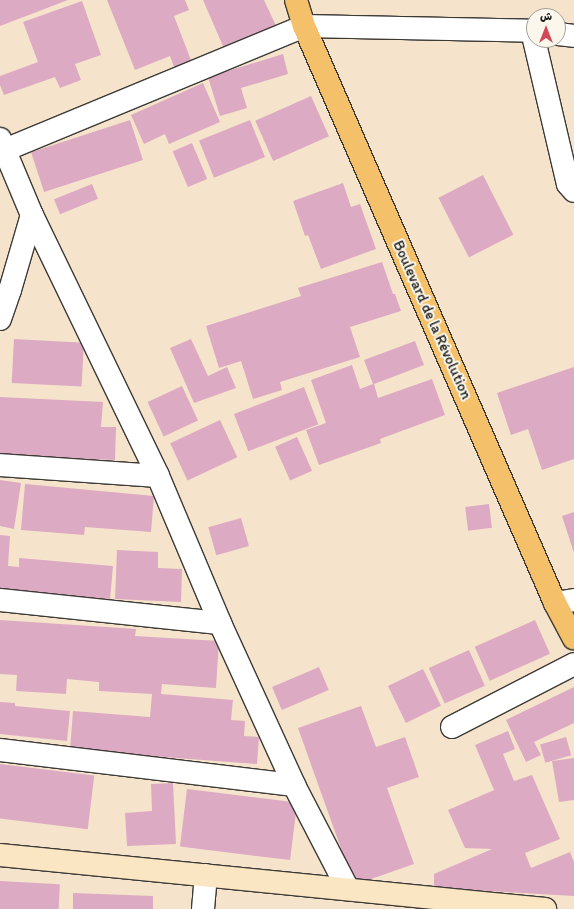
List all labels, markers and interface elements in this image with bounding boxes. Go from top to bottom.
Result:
north arrow [526,8,566,48]
text: ش [540,10,552,23]
street label: Boulevard de la Révolution [389,238,475,402]

